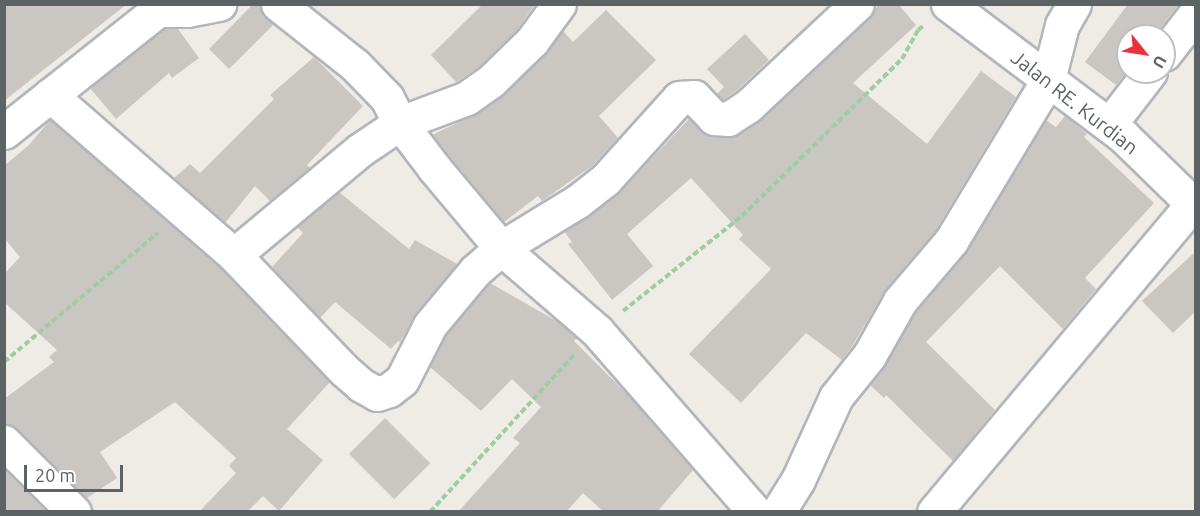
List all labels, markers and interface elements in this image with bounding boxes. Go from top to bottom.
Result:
north arrow [1116,24,1176,84]
street label: Jalan RE. Kurdian [1007,45,1143,159]
text: U [1149,53,1170,71]
scale bar [27,453,126,491]
text: 20 m [35,465,75,485]

